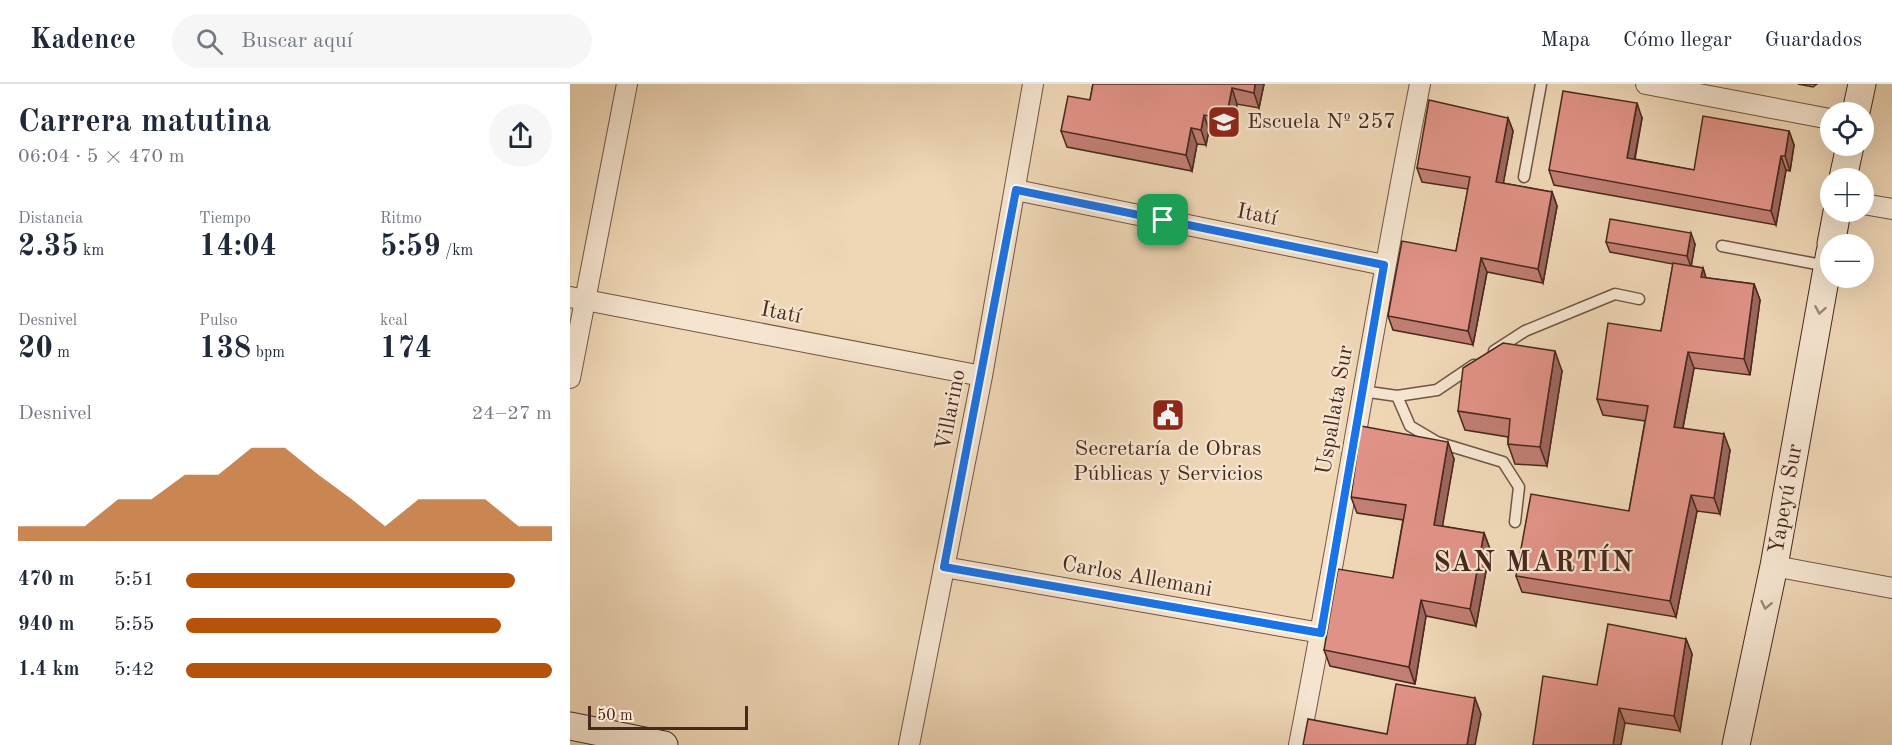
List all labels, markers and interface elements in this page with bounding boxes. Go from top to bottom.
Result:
search box [172,14,592,68]
icon: search [193,25,226,58]
text: Kadence [30,27,136,55]
text: Buscar aquí [241,30,353,52]
text: Mapa [1541,30,1590,51]
text: Cómo llegar [1623,30,1732,51]
text: Guardados [1765,30,1862,51]
map controls [1820,102,1874,288]
button: locate [1820,102,1874,156]
button: share [489,104,552,167]
school or university icon: Escuela Nº 257 [1206,104,1242,140]
text: Carrera matutina [18,106,271,139]
place label: Escuela Nº 257 [1247,111,1396,133]
text: 06:04 · 5 × 470 m [18,147,185,167]
button: + [1820,168,1874,222]
pin [1137,194,1188,245]
street label: Itatí [1235,200,1280,230]
icon: arrive [1146,203,1179,236]
text: Distancia [18,211,83,227]
text: Tiempo [199,211,251,227]
text: Ritmo [380,211,422,227]
text: 2.35 [18,232,79,262]
text: 14:04 [199,232,277,262]
text: 5:59 [380,232,441,262]
button: − [1820,234,1874,288]
text: km [79,243,104,259]
text: /km [441,243,473,259]
street label: Itatí [759,298,804,328]
one-way arrow [1814,305,1827,315]
text: Desnivel [18,313,77,329]
text: Pulso [199,313,238,329]
text: kcal [380,313,408,329]
text: 20 [18,334,53,364]
text: 138 [199,334,251,364]
text: 174 [380,334,432,364]
street label: Uspallata Sur [1313,344,1357,476]
text: m [53,345,70,361]
text: bpm [251,345,285,361]
street label: Villarino [932,367,970,453]
public building icon: Secretaría de Obras Públicas y Servicios [1150,397,1186,433]
text: Desnivel [18,404,92,424]
text: 24–27 m [472,404,552,424]
place label: Secretaría de Obras Públicas y Servicios [1073,438,1263,485]
street label: Yapeyú Sur [1766,442,1806,556]
district label: SAN MARTÍN [1433,543,1635,578]
street label: Carlos Allemani [1060,553,1214,601]
text: 470 m [18,570,74,590]
text: 5:51 [114,570,154,590]
one-way arrow [1760,600,1773,610]
text: 940 m [18,615,74,635]
text: 5:55 [114,615,154,635]
text: 1.4 km [18,660,80,680]
text: 5:42 [114,660,154,680]
scale bar [588,703,748,730]
text: 50 m [597,708,633,724]

